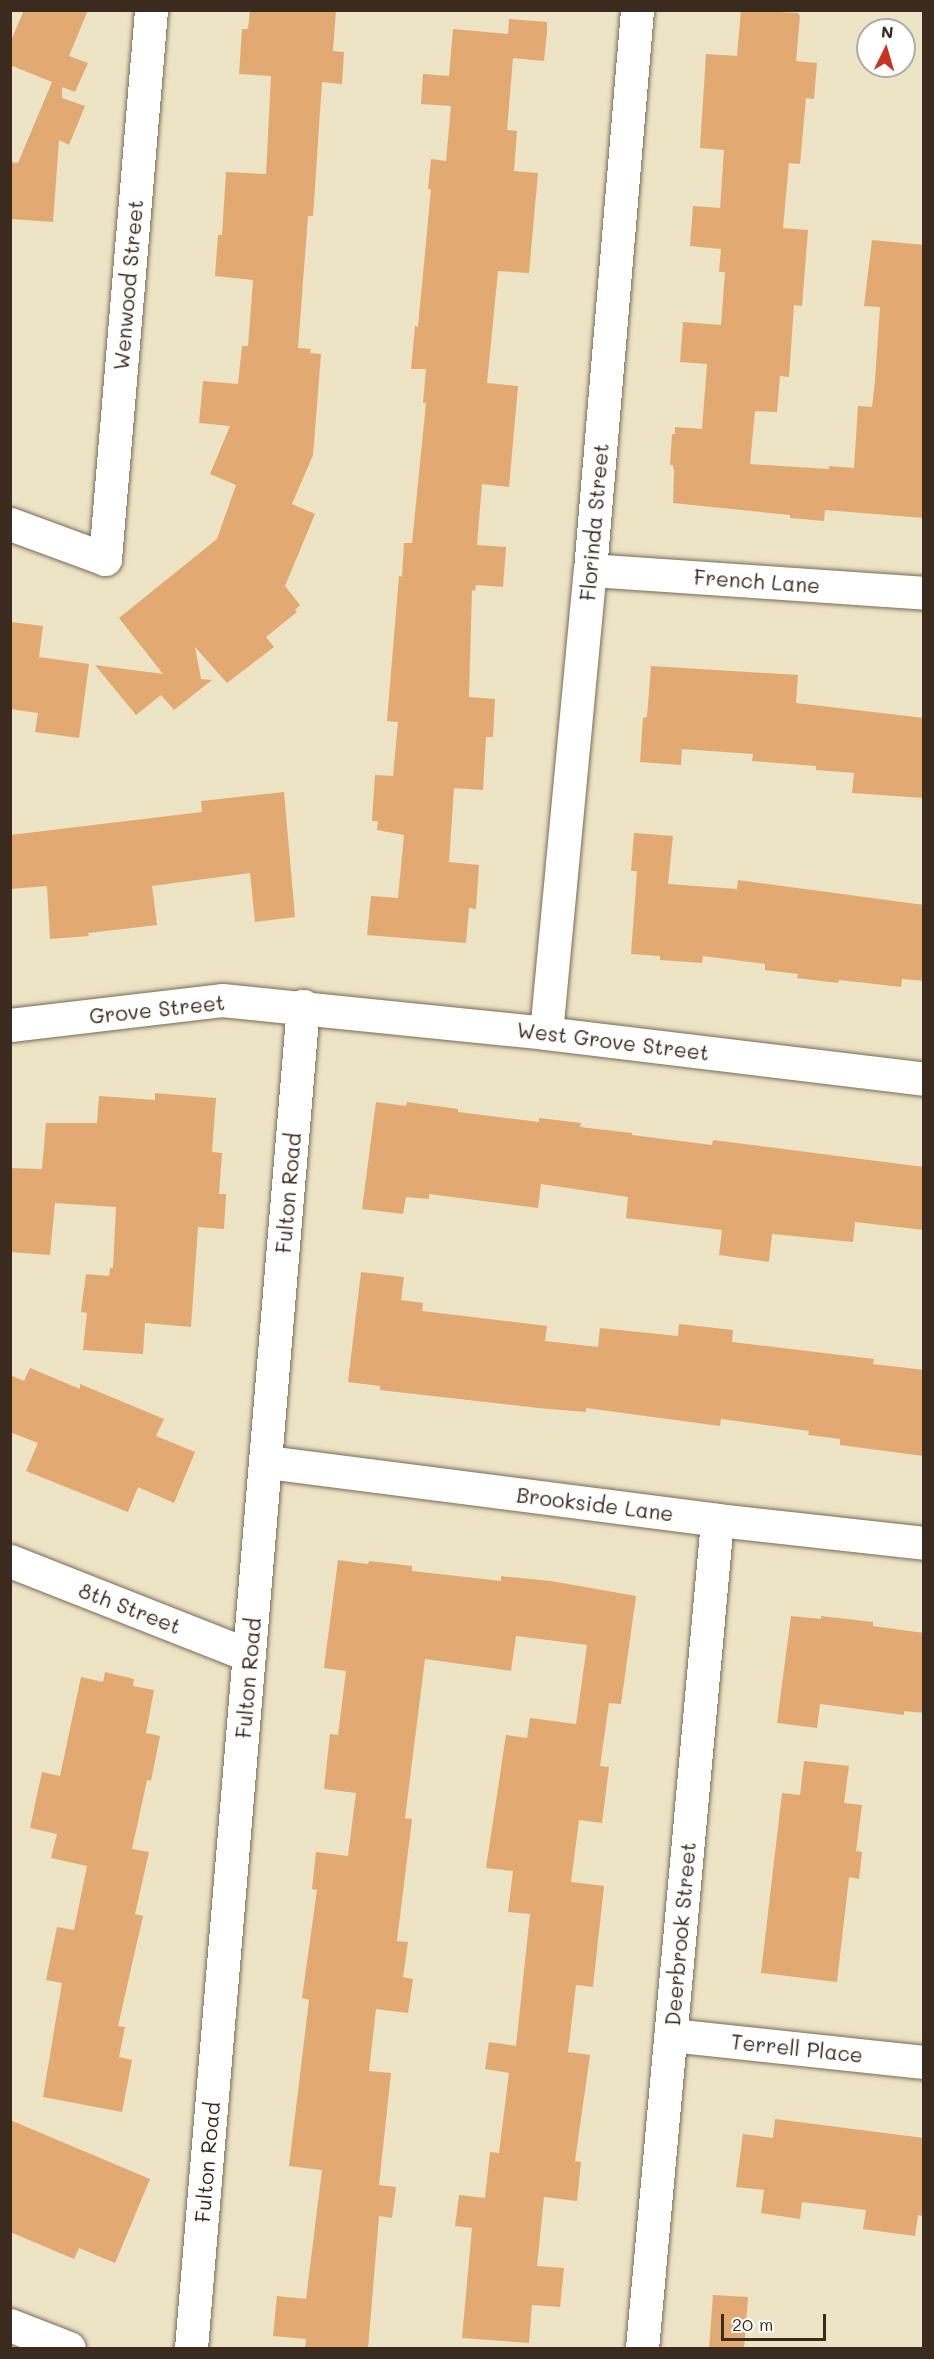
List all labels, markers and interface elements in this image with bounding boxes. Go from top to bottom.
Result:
north arrow [856,18,916,78]
text: N [880,21,894,43]
street label: Wenwood Street [108,199,148,371]
street label: Florinda Street [575,442,613,602]
street label: French Lane [693,564,821,598]
street label: Grove Street [88,989,226,1029]
street label: West Grove Street [515,1017,711,1065]
street label: Fulton Road [270,1132,306,1254]
street label: Brookside Lane [515,1482,675,1526]
street label: 8th Street [75,1577,185,1639]
street label: Fulton Road [230,1617,266,1739]
street label: Deerbrook Street [659,1841,701,2027]
street label: Terrell Place [730,2029,864,2067]
street label: Fulton Road [189,2101,225,2223]
scale bar [724,2302,829,2340]
text: 20 m [732,2312,773,2336]

